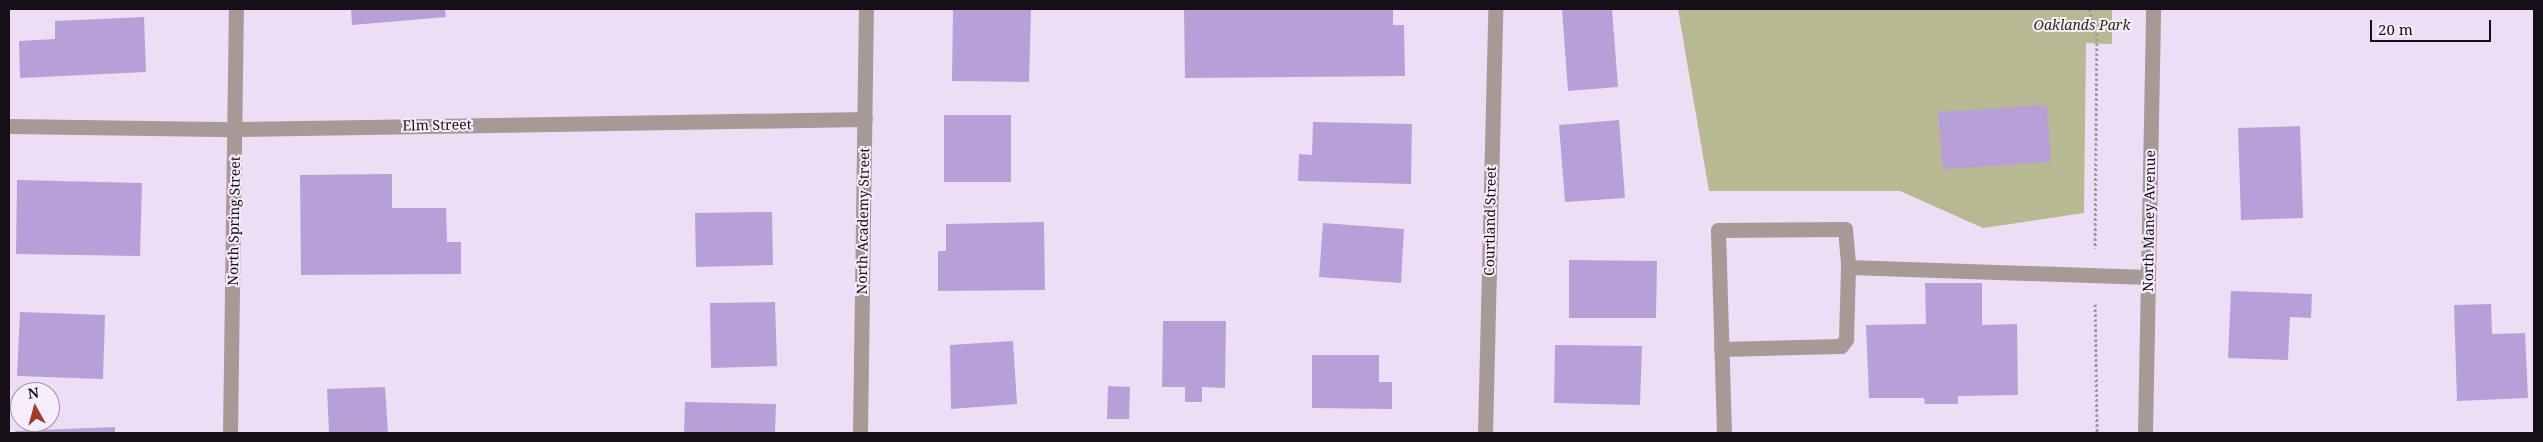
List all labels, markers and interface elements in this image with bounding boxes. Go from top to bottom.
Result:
scale bar [2373,10,2494,42]
park label: Oaklands Park [2034,17,2130,33]
text: 20 m [2378,19,2413,39]
street label: Elm Street [402,116,472,134]
street label: North Academy Street [853,147,873,295]
street label: North Maney Avenue [2139,150,2159,292]
street label: North Spring Street [224,156,244,286]
street label: Courtland Street [1481,166,1499,276]
north arrow [10,382,60,432]
text: N [27,383,40,403]

